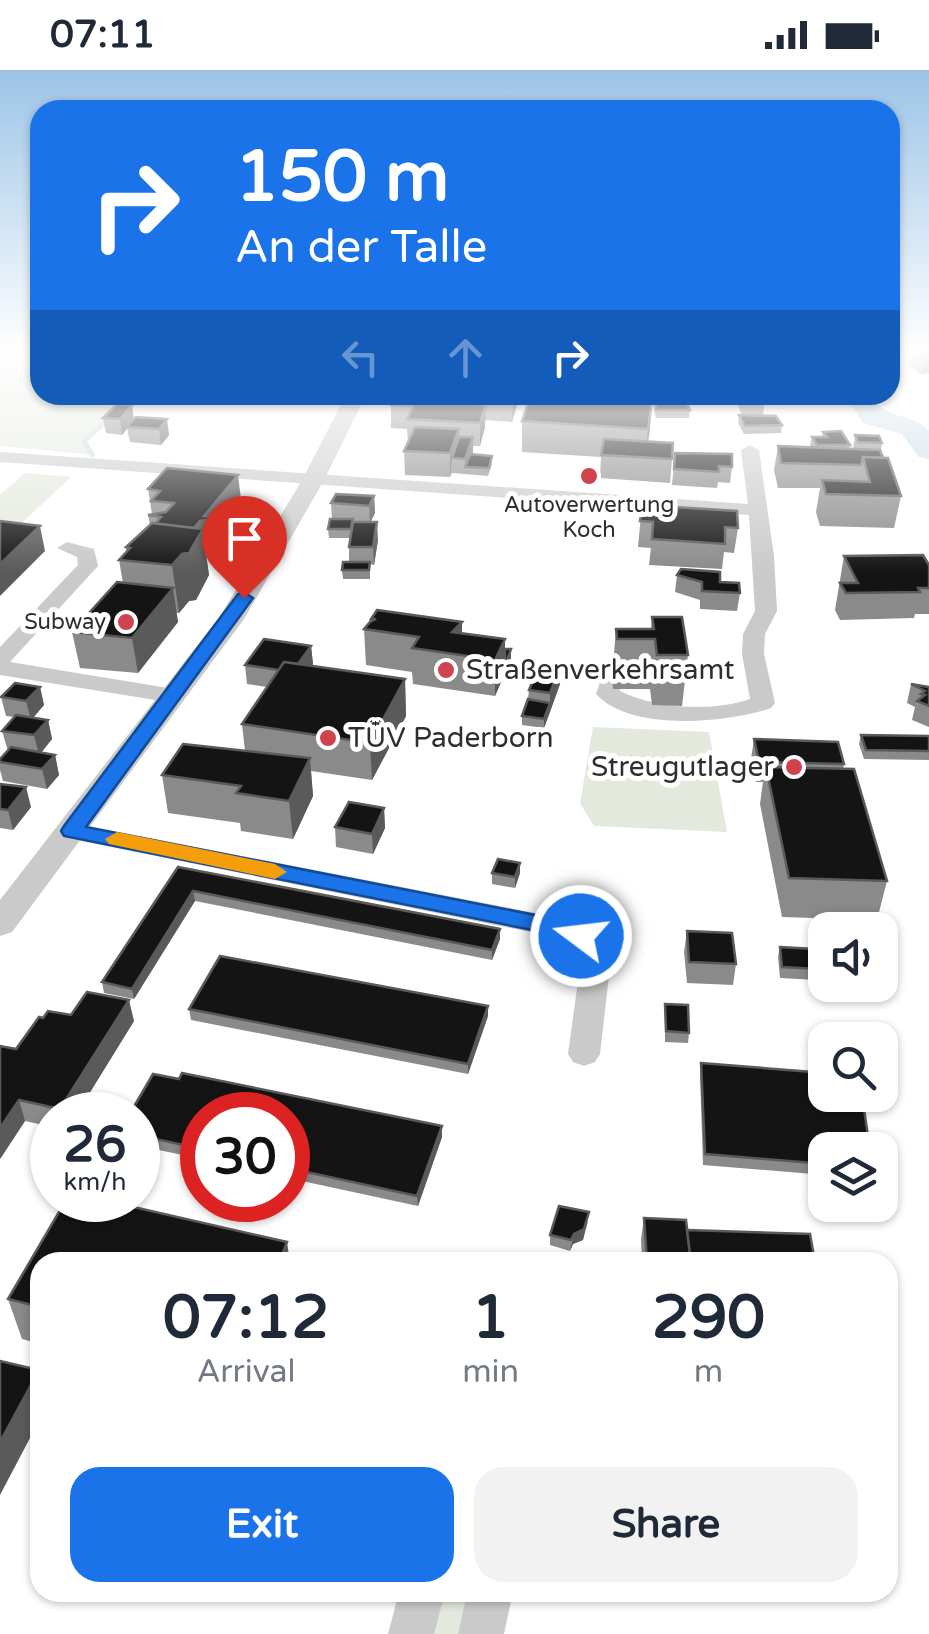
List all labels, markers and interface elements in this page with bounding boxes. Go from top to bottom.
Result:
text: 07:11 [50,12,155,58]
text: 150 m [235,136,449,220]
icon: right [70,140,200,270]
text: An der Talle [235,221,487,275]
icon: left [333,330,388,385]
icon: ahead [438,330,493,385]
icon: right [543,330,598,385]
marker: Autoverwertung Koch [578,465,600,487]
place label: Autoverwertung Koch [504,492,674,543]
pin [202,496,287,599]
icon: arrive [217,511,272,566]
place label: Subway [24,609,106,635]
marker: Subway [115,611,137,633]
place label: Straßenverkehrsamt [466,653,735,687]
marker: Straßenverkehrsamt [435,659,457,681]
place label: TÜV Paderborn [348,721,554,755]
marker: TÜV Paderborn [317,727,339,749]
place label: Streugutlager [591,750,774,784]
marker: Streugutlager [783,756,805,778]
position arrow [529,884,633,988]
map controls [808,912,898,1222]
button: sound [808,912,898,1002]
button: search [808,1022,898,1112]
speed limit sign: 30 [180,1092,310,1222]
text: 26 [64,1115,126,1175]
button: layers [808,1132,898,1222]
text: km/h [64,1167,126,1197]
text: 07:12 [163,1282,329,1354]
text: 1 [472,1282,509,1354]
text: 290 [652,1282,765,1354]
text: Arrival [197,1353,296,1391]
text: min [462,1353,519,1391]
text: m [694,1353,723,1391]
button: Exit [70,1467,454,1582]
button: Share [474,1467,858,1582]

